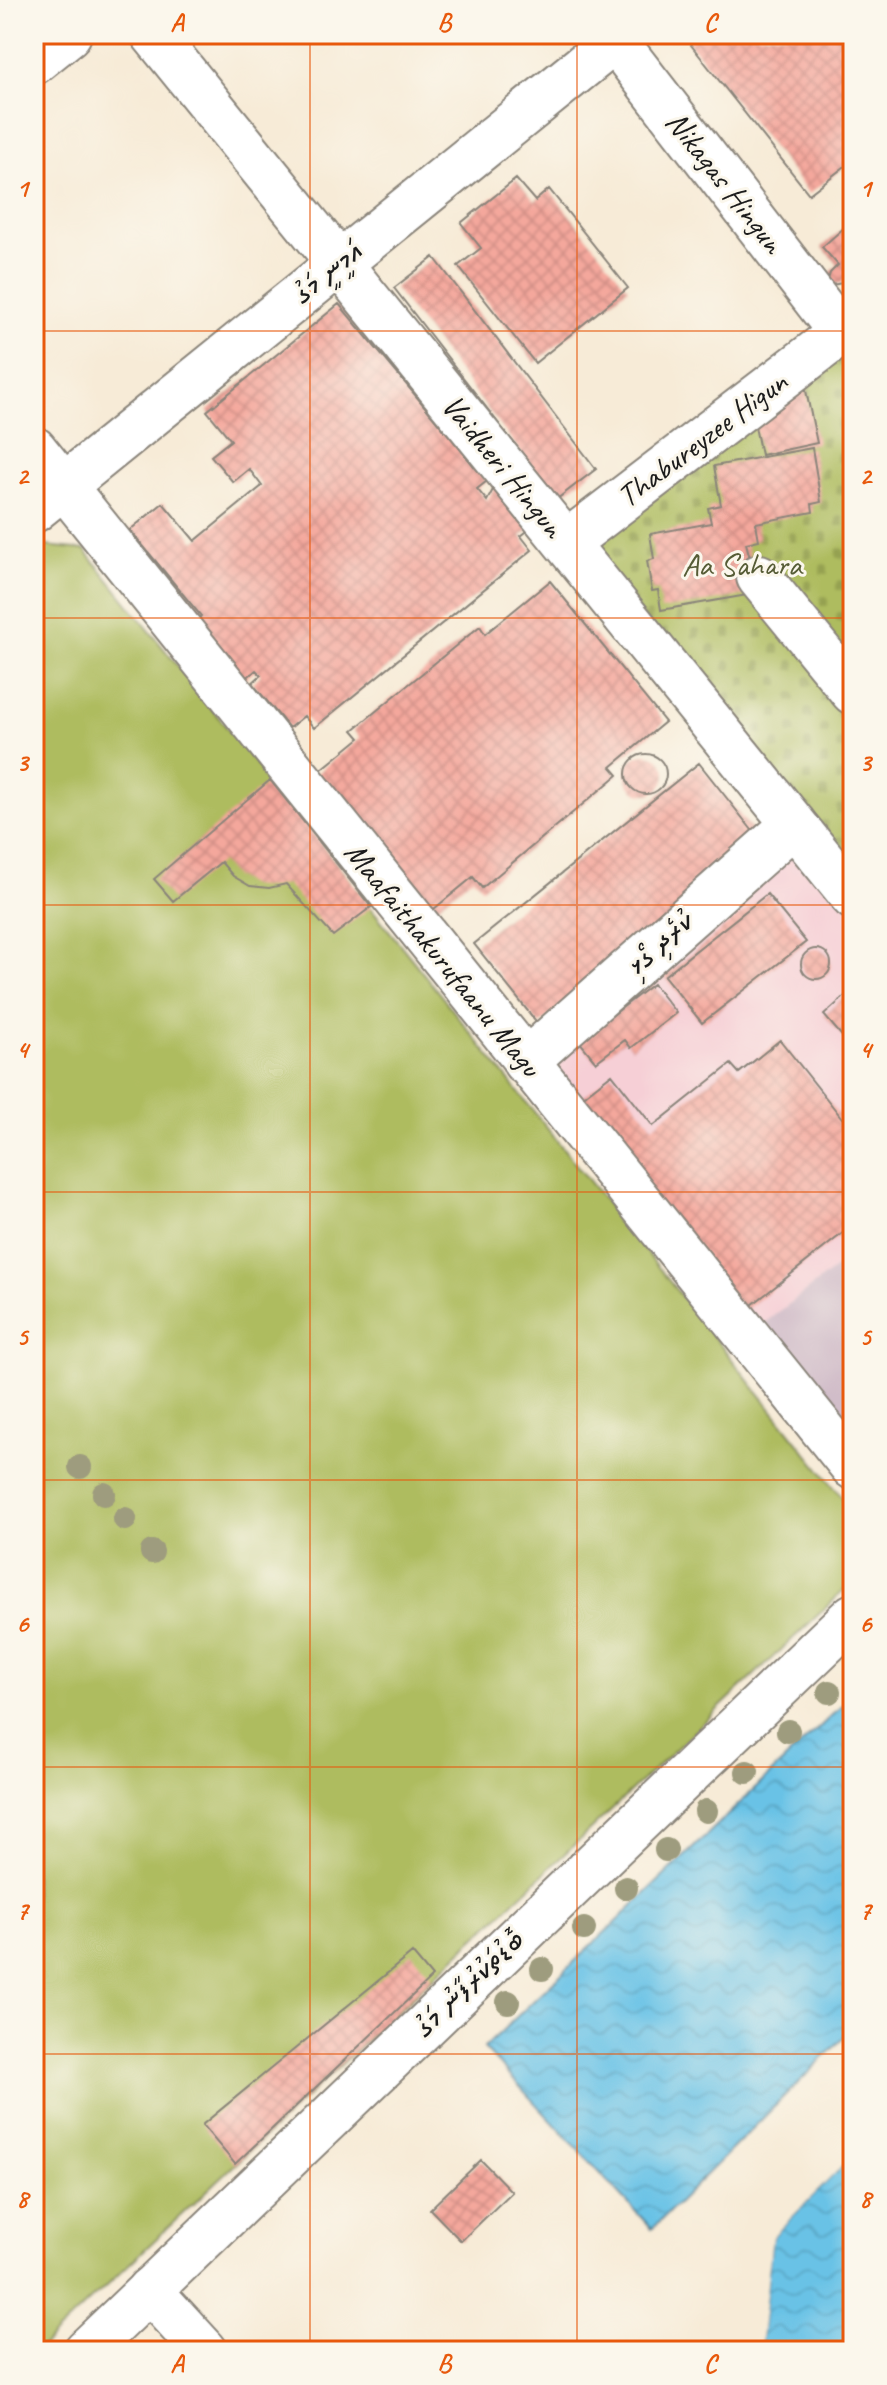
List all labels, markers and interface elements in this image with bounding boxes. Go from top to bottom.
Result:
text: A [170,6,185,39]
text: B [437,6,453,39]
text: C [704,6,720,39]
street label: Nikagas Hingun [657,102,794,263]
text: 1 [16,172,31,205]
text: 1 [859,172,874,205]
street label: އަމީނީ މަގު [283,231,372,314]
street label: Thabureyzee Higun [609,361,797,516]
street label: Vaidheri Hingun [433,386,574,547]
text: 2 [16,459,30,492]
text: 2 [859,459,873,492]
park label: Aa Sahara [682,544,804,585]
text: 3 [16,746,30,779]
text: 3 [859,746,873,779]
street label: Maafaithakurufaanu Magu [335,833,552,1087]
street label: ކުރެދި ގޯޅި [616,901,704,986]
text: 4 [16,1033,31,1066]
text: 4 [859,1033,874,1066]
text: 5 [16,1320,30,1353]
text: 5 [859,1320,873,1353]
text: 6 [16,1607,30,1640]
text: 6 [859,1607,873,1640]
text: 7 [16,1894,30,1927]
text: 7 [859,1894,873,1927]
street label: ބޮޑުތަކުރުފާނު މަގު [404,1920,533,2047]
text: 8 [16,2182,31,2215]
text: 8 [859,2182,874,2215]
text: A [170,2347,185,2380]
text: B [437,2347,453,2380]
text: C [704,2347,720,2380]

